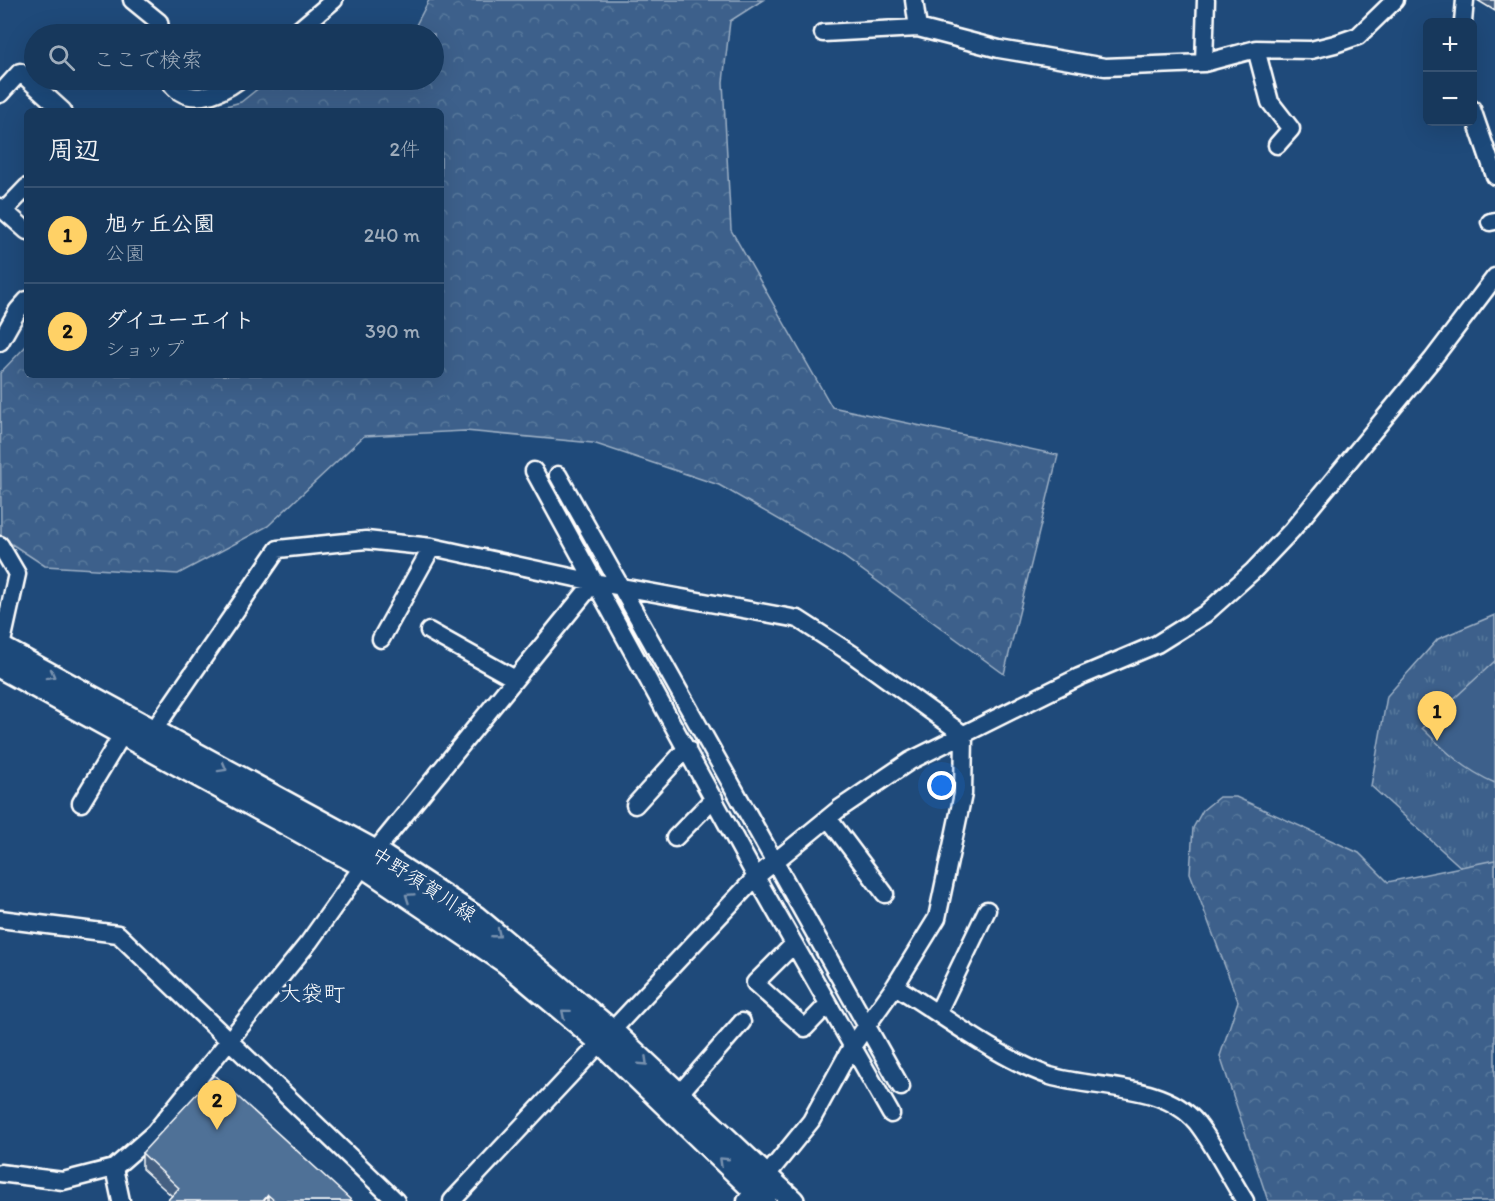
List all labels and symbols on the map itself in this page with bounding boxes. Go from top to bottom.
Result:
one-way arrow [45,668,56,679]
pin: 1 [1418,692,1456,741]
one-way arrow [216,761,227,772]
your location [927,771,956,800]
street label: 中野須賀川線 [367,841,481,927]
one-way arrow [405,893,416,904]
one-way arrow [490,926,501,937]
district label: 大袋町 [279,980,345,1007]
one-way arrow [561,1009,572,1020]
one-way arrow [637,1054,648,1065]
pin: 2 [198,1080,236,1130]
one-way arrow [719,1157,730,1168]

